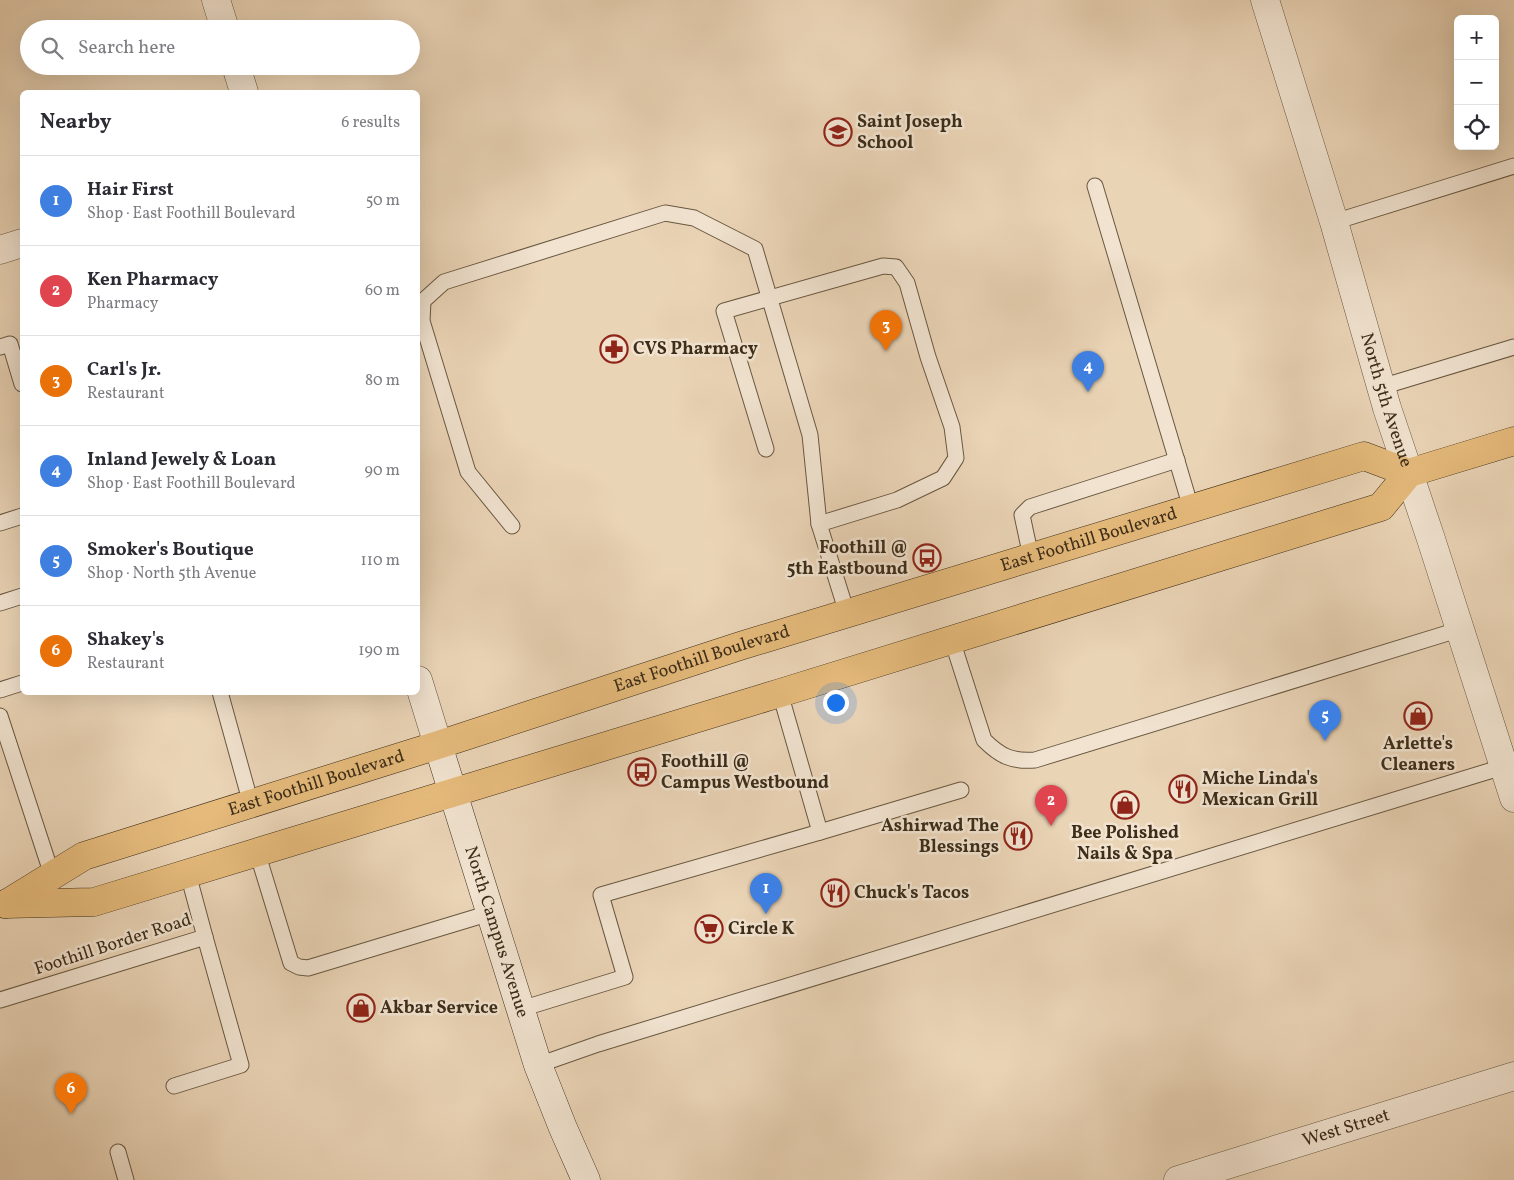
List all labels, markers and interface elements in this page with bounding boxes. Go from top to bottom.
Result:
map controls [1454,15,1499,150]
button: + [1454,15,1499,60]
search box [20,20,420,75]
icon: search [38,34,66,62]
text: Search here [78,35,175,61]
button: − [1454,60,1499,105]
button: locate [1454,105,1499,150]
text: Nearby [40,108,111,137]
place label: Saint Joseph School [857,110,963,156]
text: 6 results [341,112,400,134]
school or university icon: Saint Joseph School [823,117,853,147]
text: Hair First [87,177,174,203]
text: 1 [53,190,59,212]
text: 50 m [366,190,400,212]
text: Shop · East Foothill Boulevard [87,203,296,225]
text: Ken Pharmacy [87,267,218,293]
text: 2 [52,280,60,302]
text: 60 m [365,280,400,302]
text: Pharmacy [87,293,158,315]
pin: 3 [870,310,902,351]
street label: North 5th Avenue [1354,330,1419,471]
pharmacy icon: CVS Pharmacy [599,334,629,364]
place label: CVS Pharmacy [633,337,758,362]
pin: 4 [1072,351,1104,392]
text: Carl's Jr. [87,357,162,383]
text: 3 [52,370,60,392]
text: 80 m [365,370,400,392]
text: Restaurant [87,383,165,405]
text: Inland Jewely & Loan [87,447,276,473]
text: 4 [51,460,61,482]
text: 90 m [364,460,400,482]
text: Shop · East Foothill Boulevard [87,473,296,495]
street label: East Foothill Boulevard [997,501,1180,578]
place label: Foothill @ 5th Eastbound [787,536,908,582]
text: Smoker's Boutique [87,537,254,563]
bus stop icon: Foothill @ 5th Eastbound [912,543,942,573]
text: 5 [52,550,60,572]
text: 110 m [361,550,400,572]
text: Shop · North 5th Avenue [87,563,256,585]
street label: East Foothill Boulevard [611,619,793,699]
text: Shakey's [87,627,164,653]
text: 6 [52,640,60,662]
text: 190 m [358,640,400,662]
text: Restaurant [87,653,165,675]
your location [823,690,849,716]
pin: 5 [1309,700,1341,741]
shop icon: Arlette's Cleaners [1403,701,1433,731]
place label: Arlette's Cleaners [1381,732,1455,778]
street label: East Foothill Boulevard [225,744,408,823]
place label: Foothill @ Campus Westbound [661,750,829,796]
bus stop icon: Foothill @ Campus Westbound [627,757,657,787]
place label: Miche Linda's Mexican Grill [1202,767,1318,813]
restaurant icon: Miche Linda's Mexican Grill [1168,774,1198,804]
pin: 2 [1035,785,1067,826]
shop icon: Bee Polished Nails & Spa [1110,790,1140,820]
place label: Ashirwad The Blessings [881,814,999,860]
restaurant icon: Ashirwad The Blessings [1003,821,1033,851]
place label: Bee Polished Nails & Spa [1071,821,1179,867]
street label: North Campus Avenue [458,843,535,1021]
pin: 1 [750,873,782,914]
restaurant icon: Chuck's Tacos [820,878,850,908]
place label: Chuck's Tacos [854,881,969,906]
street label: Foothill Border Road [31,908,195,982]
supermarket icon: Circle K [694,914,724,944]
place label: Circle K [728,917,795,942]
shop icon: Akbar Service [346,993,376,1023]
place label: Akbar Service [380,996,498,1021]
pin: 6 [55,1073,87,1114]
street label: West Street [1299,1103,1393,1153]

